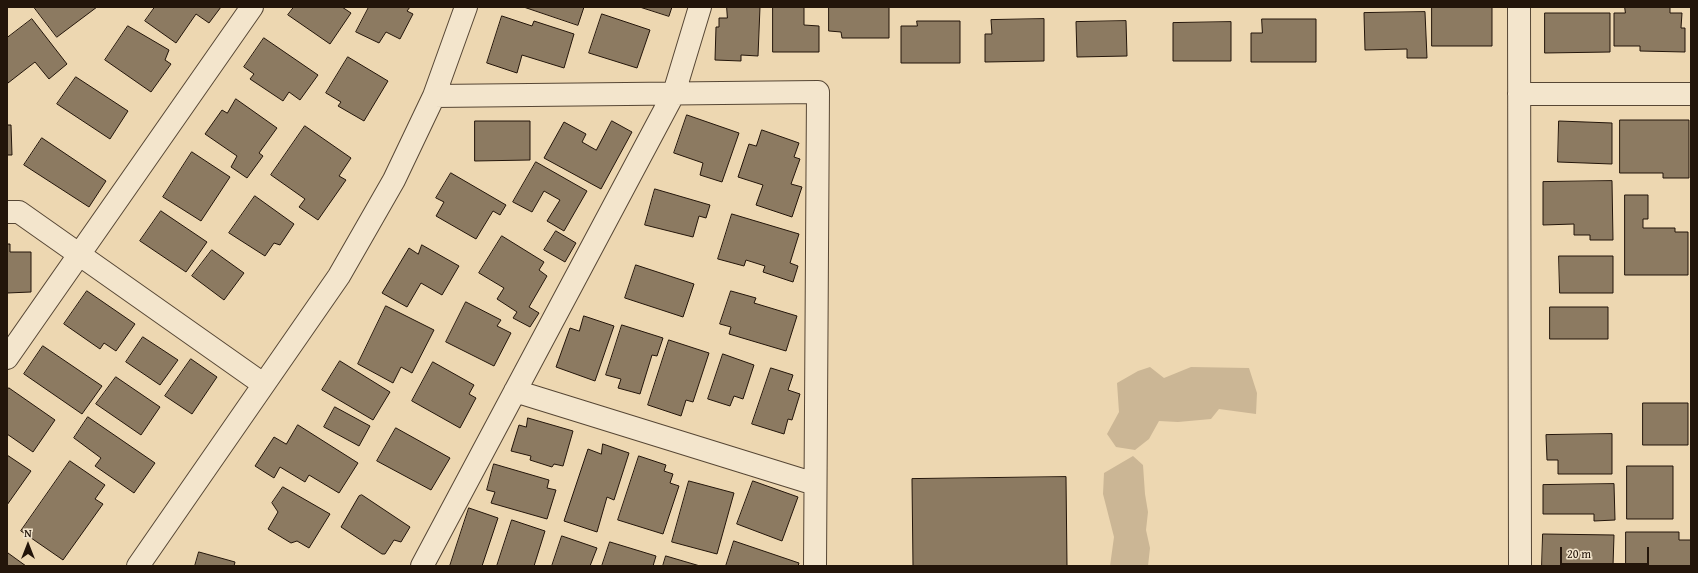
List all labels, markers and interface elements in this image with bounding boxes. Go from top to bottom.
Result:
north arrow [8,525,48,565]
text: N [24,525,32,541]
scale bar [1562,539,1651,565]
text: 20 m [1567,545,1591,562]

